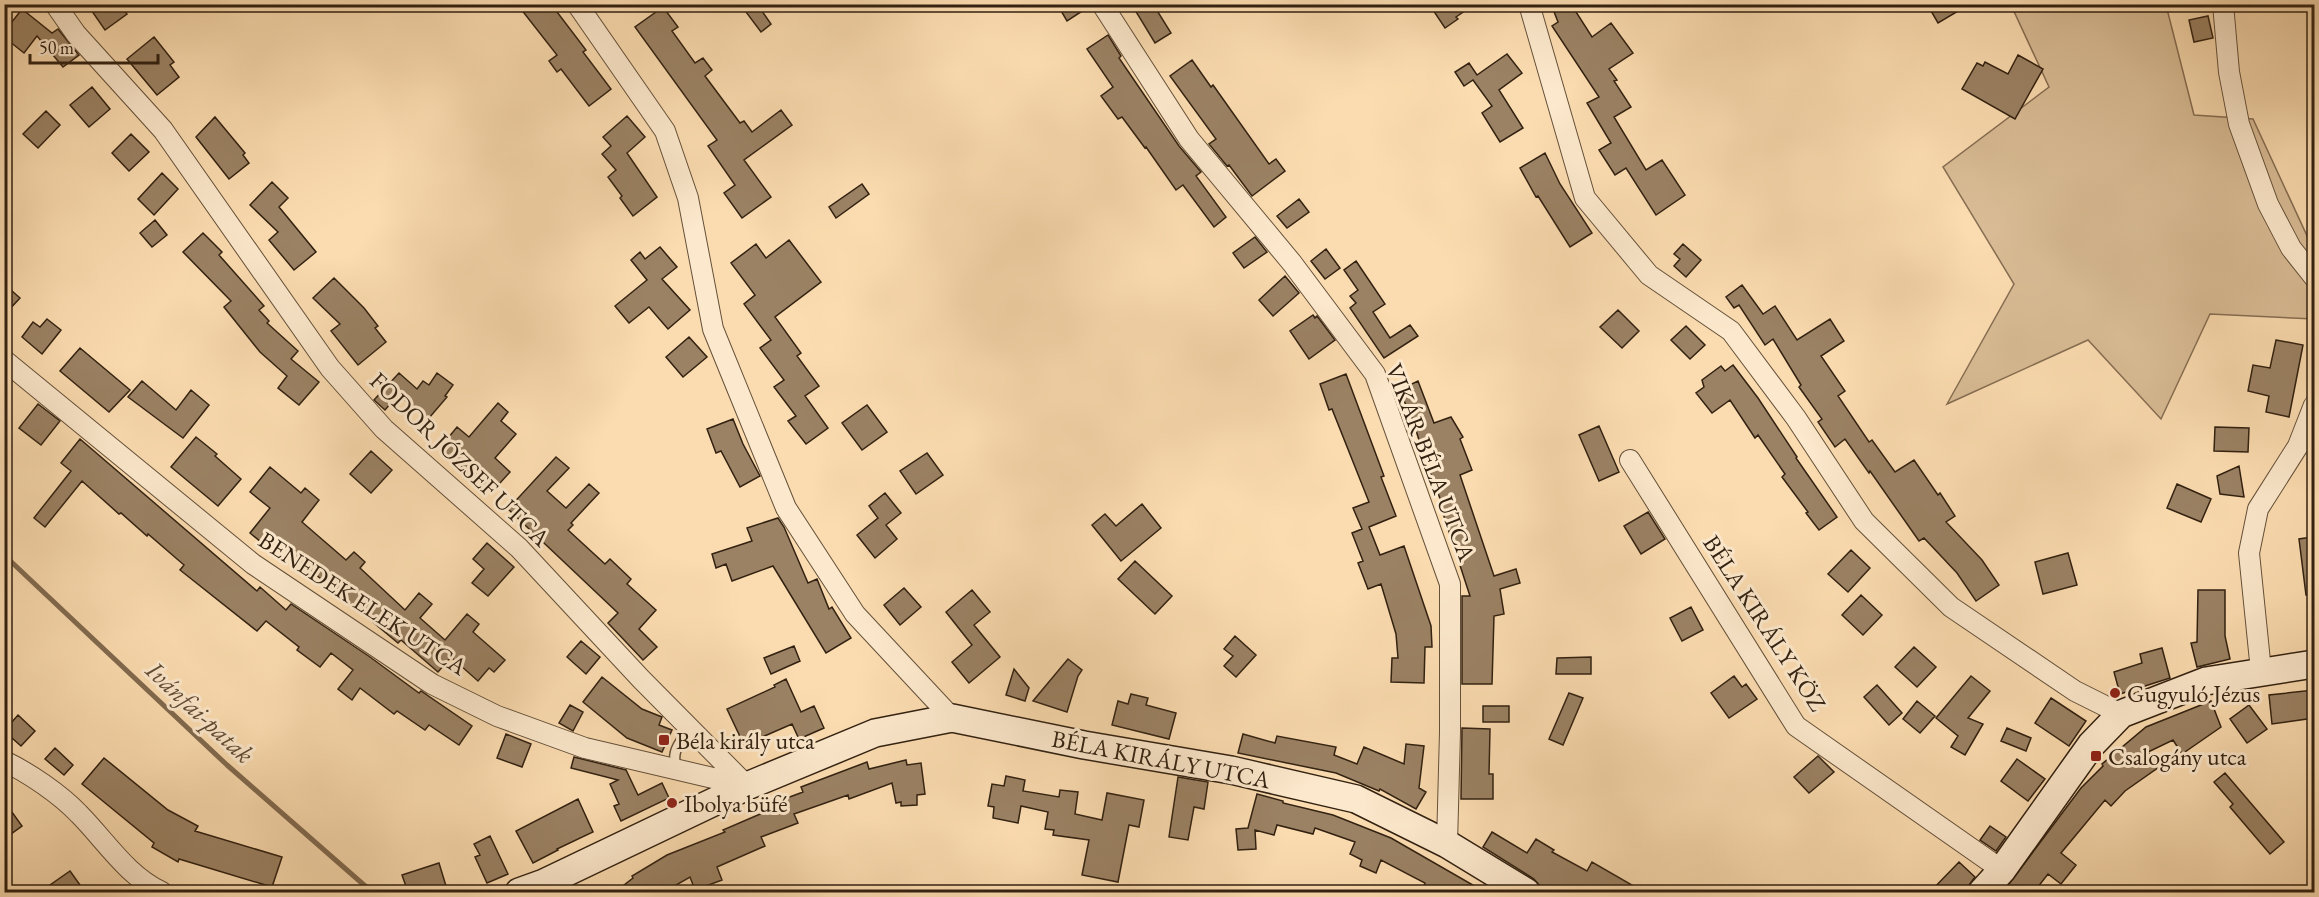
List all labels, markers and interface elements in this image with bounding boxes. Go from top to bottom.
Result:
scale bar [30,27,158,65]
text: 50 m [39,36,74,59]
street label: VIKÁR BÉLA UTCA [1379,359,1483,566]
street label: FODOR JÓZSEF UTCA [363,365,557,553]
street label: BENEDEK ELEK UTCA [253,524,473,682]
street label: BÉLA KIRÁLY KÖZ [1696,529,1834,717]
water label: Ivánfai-patak [138,653,261,771]
place label: Gugyuló Jézus [2127,678,2260,709]
marker: Gugyuló Jézus [2108,686,2122,700]
street label: BÉLA KIRÁLY UTCA [1049,723,1273,795]
place label: Béla király utca [676,725,815,756]
marker: Béla király utca [657,733,671,747]
place label: Csalogány utca [2108,741,2247,772]
marker: Csalogány utca [2089,749,2103,763]
place label: Ibolya büfé [684,788,788,819]
marker: Ibolya büfé [665,796,679,810]

